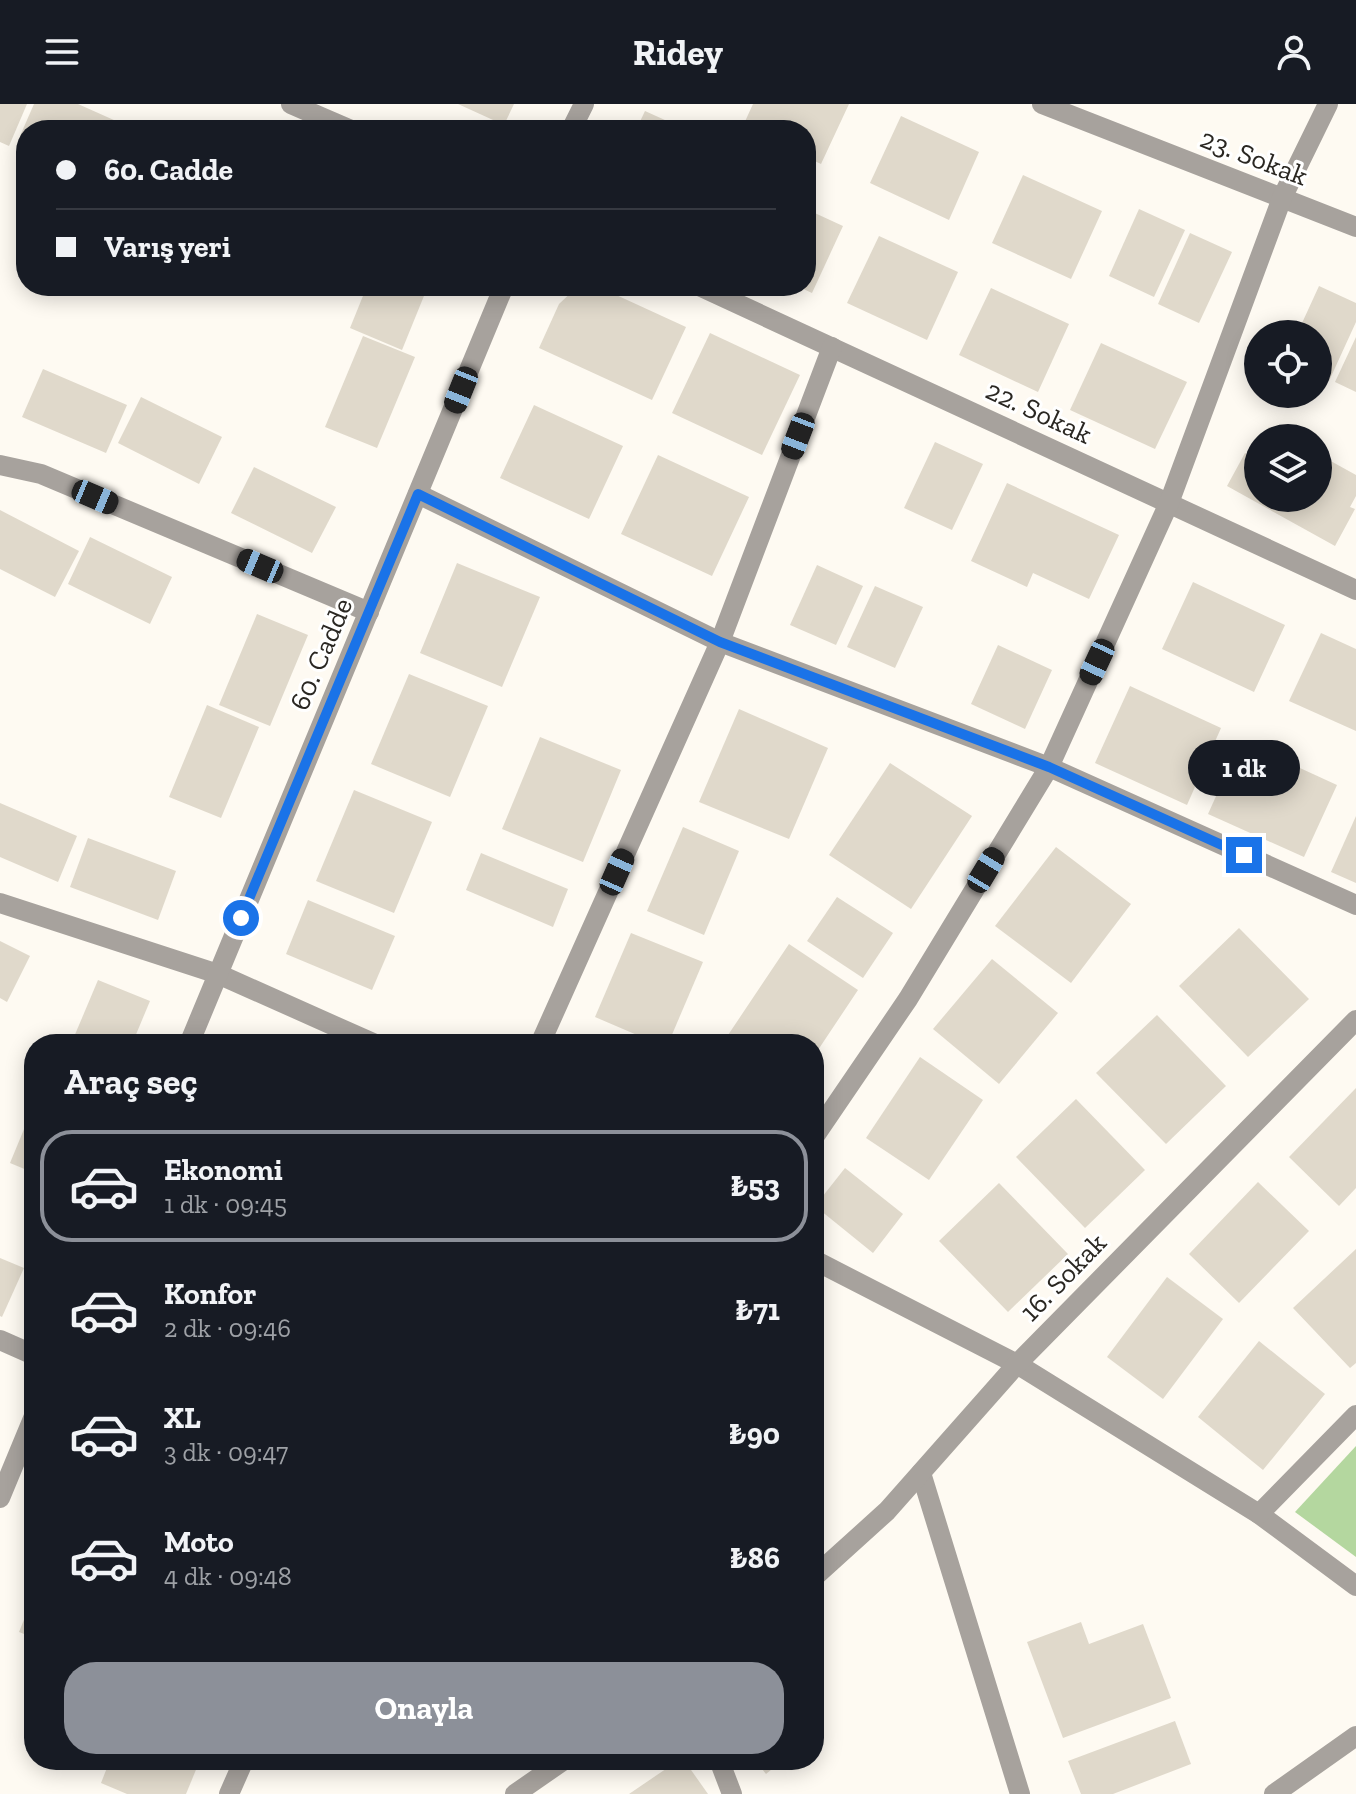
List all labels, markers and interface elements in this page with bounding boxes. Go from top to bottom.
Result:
icon: menu [40,30,84,74]
icon: person [1272,30,1316,74]
text: Ridey [633,31,723,74]
street label: 23. Sokak [1196,121,1313,193]
text: 60. Cadde [104,152,233,188]
text: Varış yeri [104,229,231,265]
map controls [1244,320,1332,512]
button: locate [1244,320,1332,408]
car [441,363,481,417]
street label: 22. Sokak [981,373,1098,451]
car [778,409,818,463]
button: layers [1244,424,1332,512]
car [68,477,122,517]
car [233,546,287,586]
street label: 60. Cadde [283,593,359,715]
car [1076,635,1118,689]
callout: 1 dk [1188,739,1300,795]
text: 1 dk [1222,752,1266,784]
route end [1226,837,1262,873]
car [963,843,1009,897]
car [596,845,638,899]
route start [223,900,259,936]
text: Araç seç [64,1060,197,1103]
icon: car [68,1150,140,1222]
text: Ekonomi [164,1152,283,1188]
text: ₺53 [730,1168,780,1204]
text: 1 dk · 09:45 [164,1188,287,1220]
street label: 16. Sokak [1013,1226,1113,1328]
icon: car [68,1274,140,1346]
text: Konfor [164,1276,256,1312]
text: ₺71 [735,1292,780,1328]
text: 2 dk · 09:46 [164,1312,291,1344]
icon: car [68,1398,140,1470]
text: XL [164,1400,201,1436]
text: ₺90 [729,1416,780,1452]
text: 3 dk · 09:47 [164,1436,288,1468]
icon: car [68,1522,140,1594]
text: Moto [164,1524,234,1560]
text: ₺86 [730,1540,780,1576]
text: 4 dk · 09:48 [164,1560,292,1592]
button: Onayla [64,1662,784,1754]

